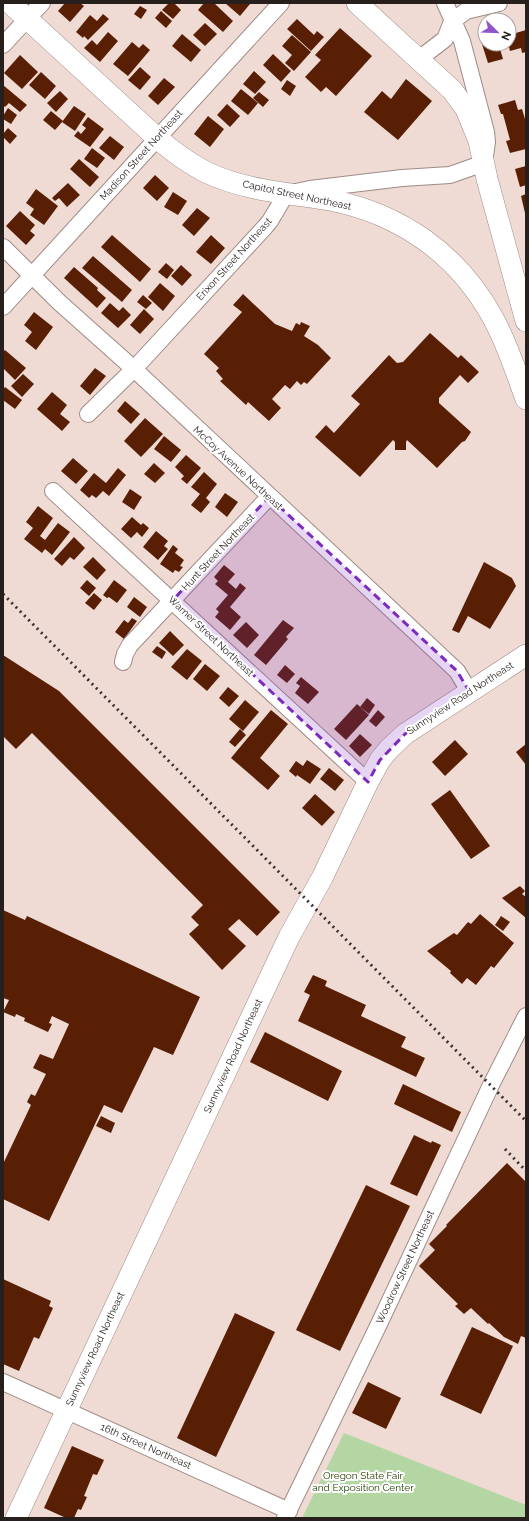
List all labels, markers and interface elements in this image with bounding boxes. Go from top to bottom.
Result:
north arrow [477,12,517,52]
text: N [498,29,513,42]
street label: Madison Street Northeast [98,107,185,202]
street label: Capitol Street Northeast [242,178,353,212]
street label: Erixon Street Northeast [194,215,274,302]
street label: McCoy Avenue Northeast [191,424,285,513]
street label: Hunt Street Northeast [180,511,257,593]
street label: Warner Street Northeast [166,594,256,679]
street label: Sunnyview Road Northeast [405,659,516,737]
street label: Sunnyview Road Northeast [202,996,265,1115]
street label: Woodrow Street Northeast [374,1208,436,1325]
street label: Sunnyview Road Northeast [64,1289,127,1408]
street label: 16th Street Northeast [99,1421,194,1471]
park label: Oregon State Fair and Exposition Center [312,1470,414,1493]

